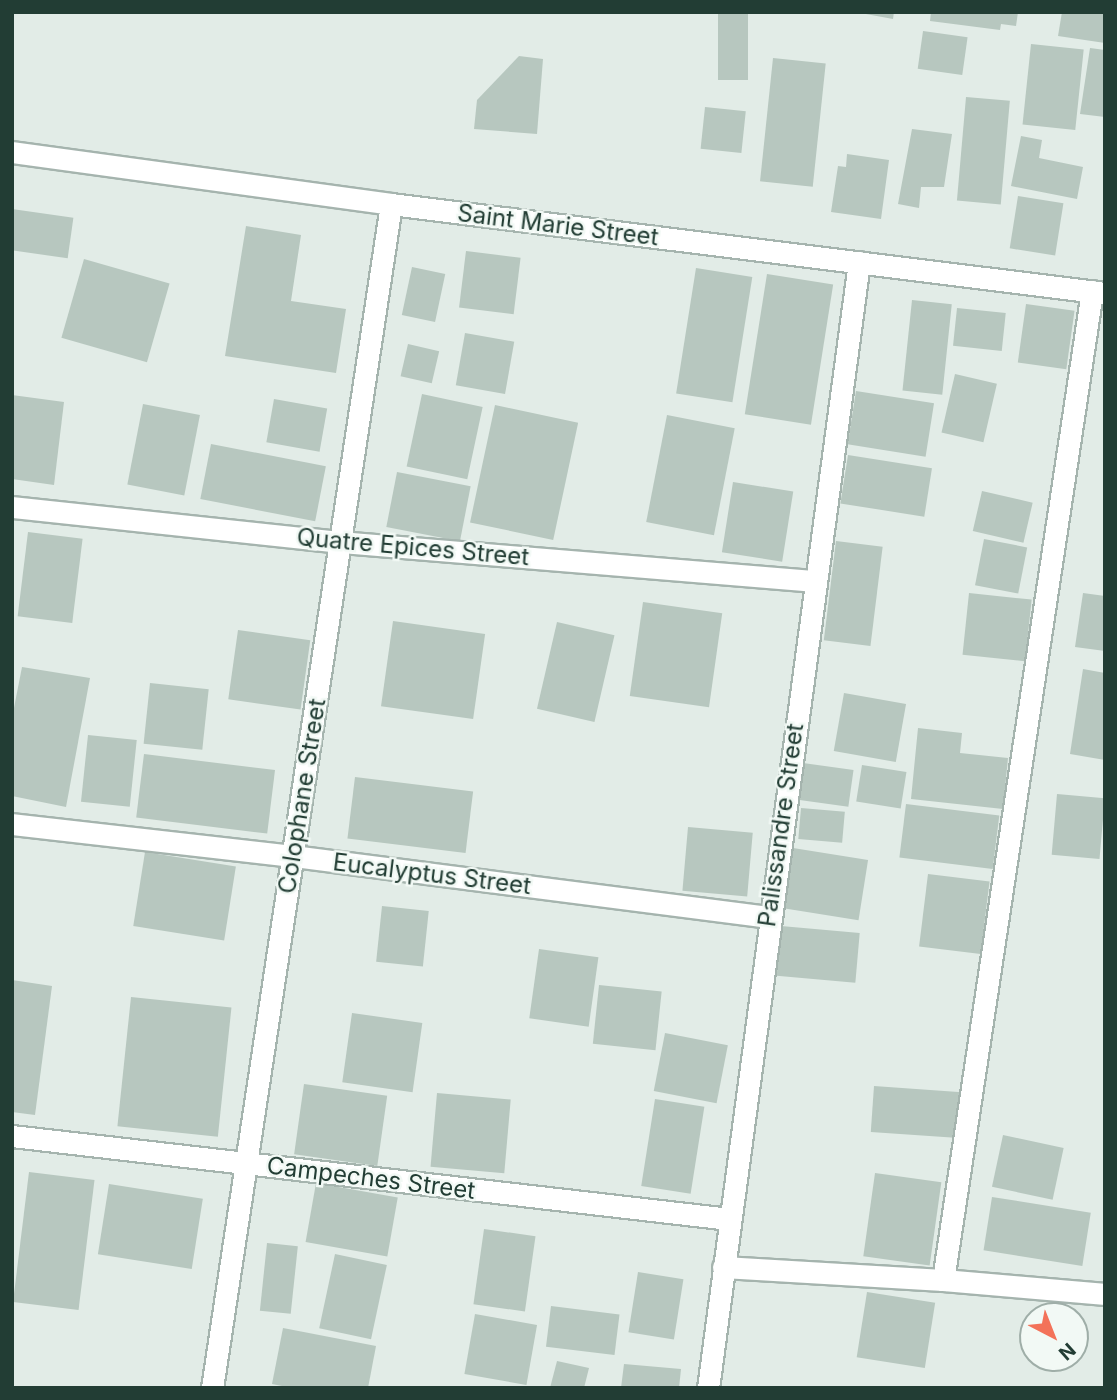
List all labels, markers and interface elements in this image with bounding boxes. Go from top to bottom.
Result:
street label: Saint Marie Street [456,198,660,252]
street label: Quatre Epices Street [296,522,530,572]
street label: Colophane Street [272,696,332,896]
street label: Palissandre Street [752,721,810,929]
street label: Eucalyptus Street [331,848,533,900]
street label: Campeches Street [265,1151,477,1205]
north arrow [1019,1302,1089,1372]
text: N [1054,1338,1080,1365]

